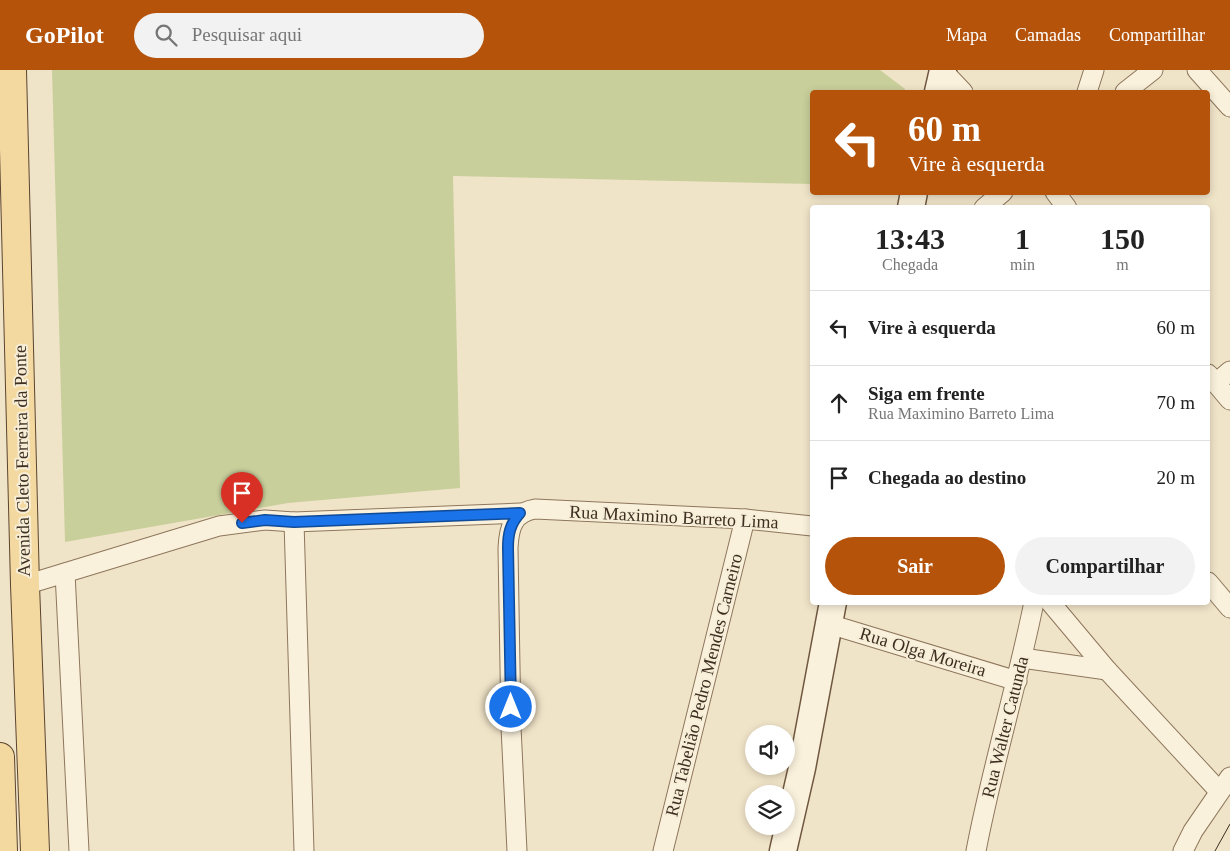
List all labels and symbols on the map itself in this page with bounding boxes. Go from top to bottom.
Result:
street label: Avenida Cleto Ferreira da Ponte [10,345,34,577]
pin [221,472,263,523]
street label: Rua Maximino Barreto Lima [569,502,779,532]
street label: Rua Tabelião Pedro Mendes Carneiro [662,551,746,819]
street label: Rua Olga Moreira [857,623,989,681]
street label: Rua Walter Catunda [978,654,1032,800]
position arrow [484,680,536,732]

